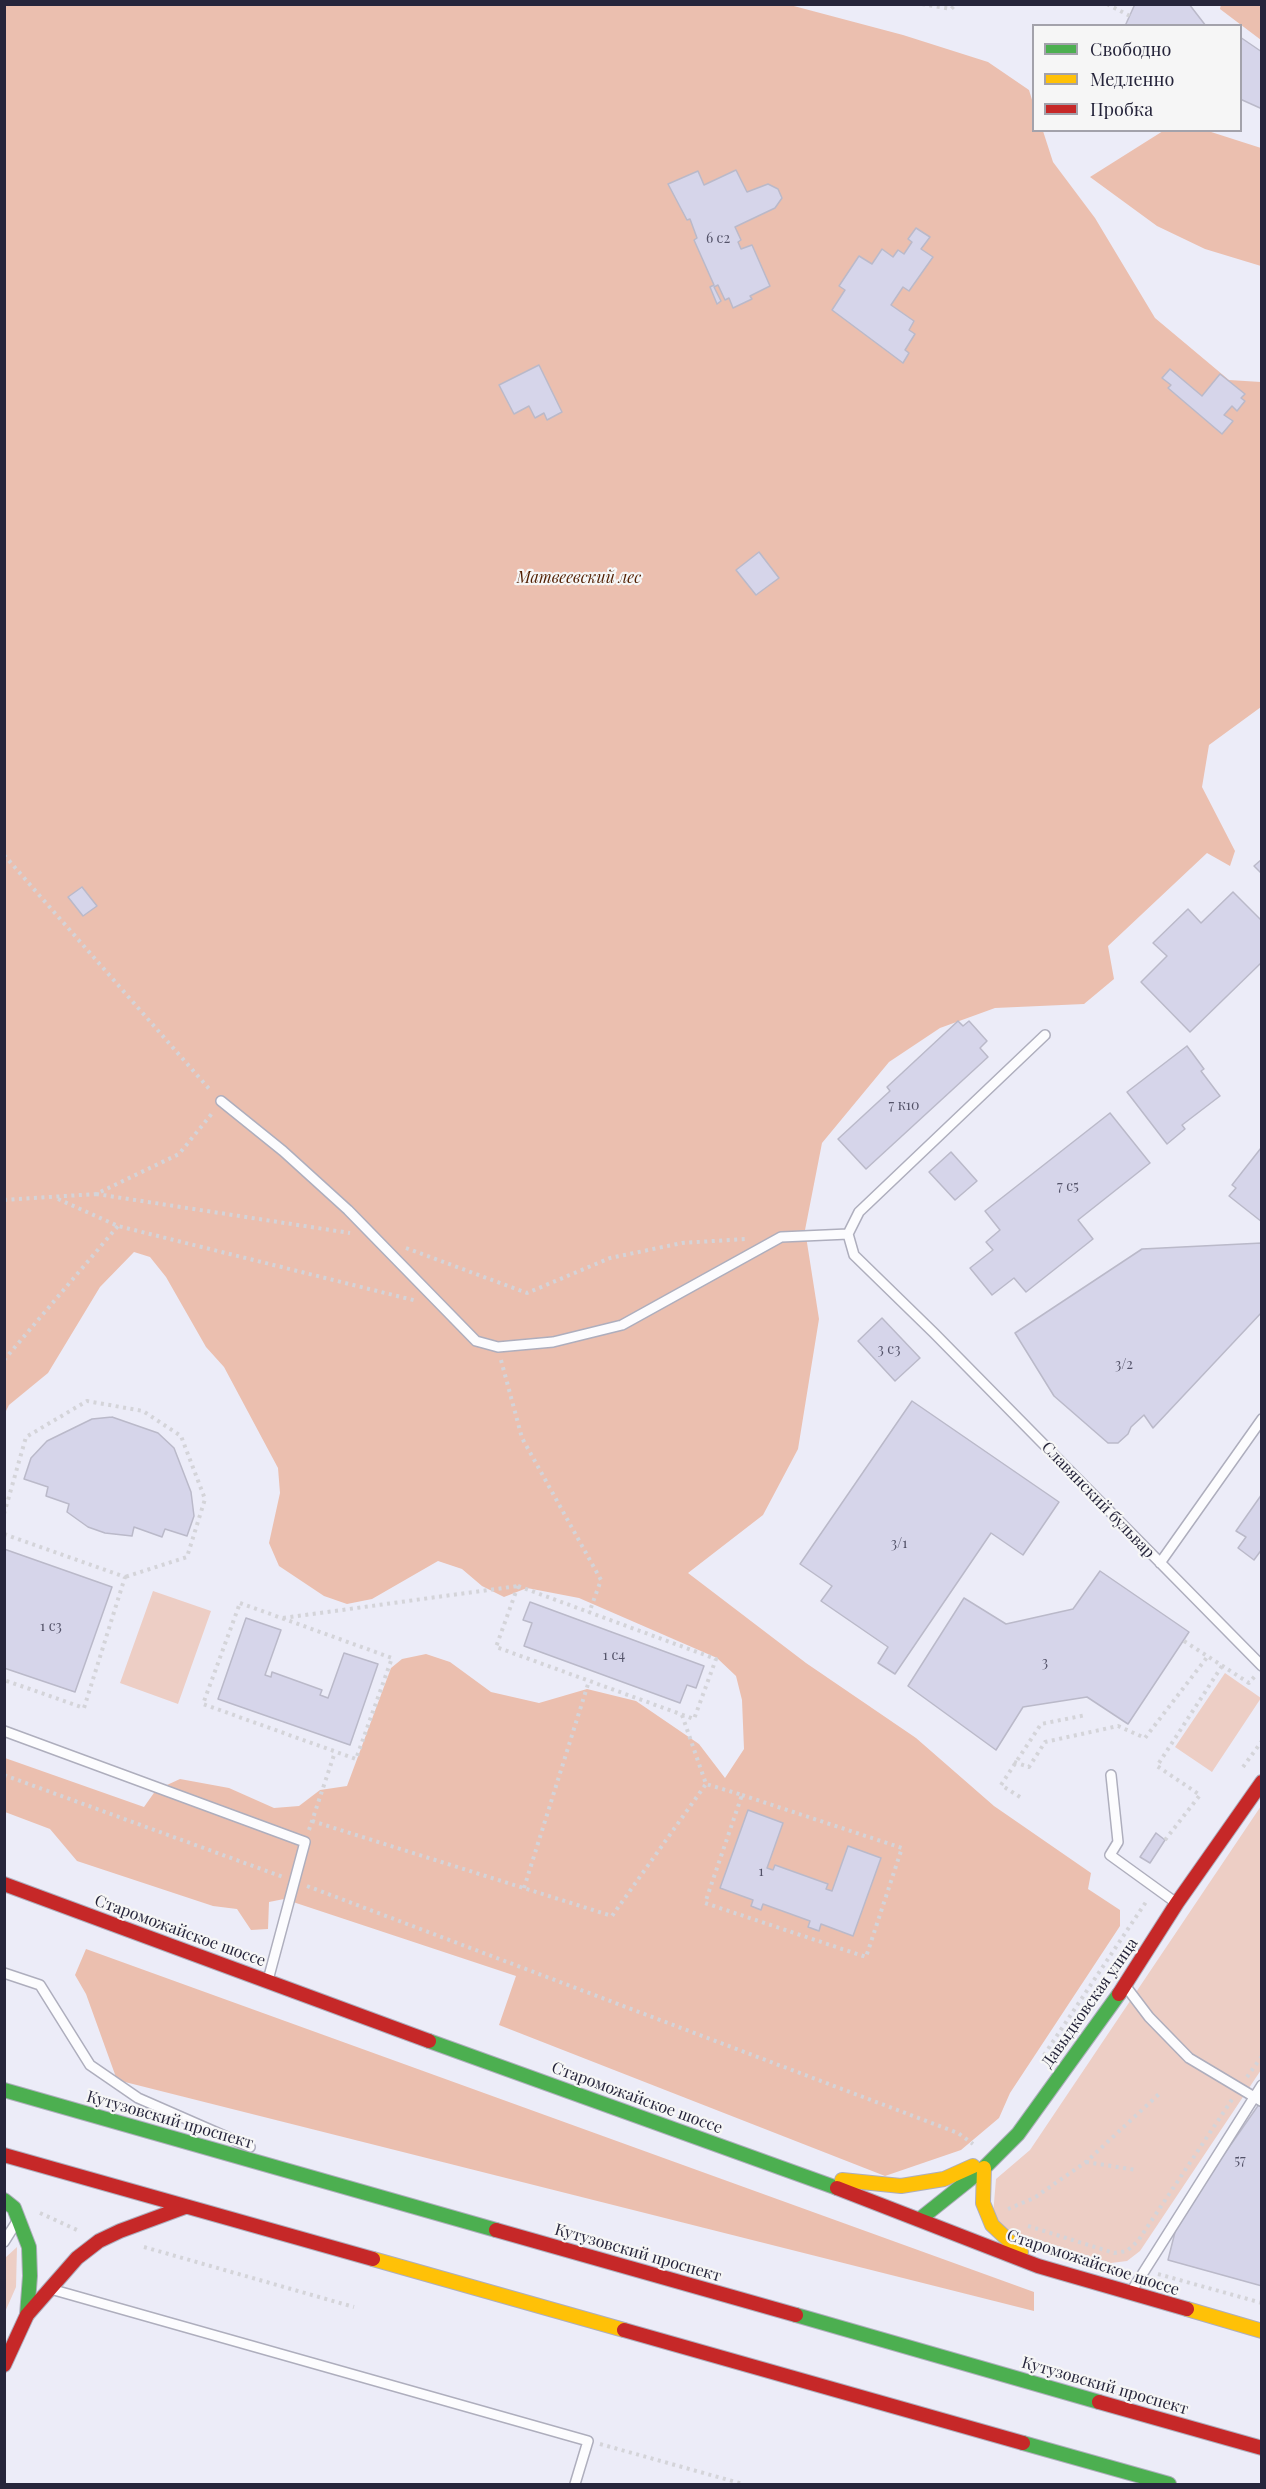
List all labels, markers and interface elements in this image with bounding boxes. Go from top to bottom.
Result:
legend [1032,24,1242,132]
text: Свободно [1090,37,1171,61]
text: Медленно [1090,67,1174,91]
text: Пробка [1090,97,1153,121]
house number: 6 с2 [706,231,730,247]
park label: Матвеевский лес [517,568,641,588]
house number: 7 к10 [889,1098,919,1114]
house number: 7 с5 [1057,1179,1079,1195]
house number: 3 с3 [878,1342,900,1358]
house number: 3/2 [1115,1357,1133,1373]
street label: Славянский бульвар [1038,1438,1158,1562]
house number: 3/1 [891,1536,907,1552]
house number: 1 с3 [40,1619,62,1635]
house number: 1 с4 [603,1648,625,1664]
house number: 3 [1042,1655,1048,1671]
house number: 1 [758,1864,764,1880]
street label: Староможайское шоссе [92,1891,268,1971]
street label: Давыдковская улица [1038,1934,1142,2072]
street label: Староможайское шоссе [549,2058,725,2138]
street label: Кутузовский проспект [84,2087,256,2153]
house number: 57 [1234,2153,1246,2169]
street label: Кутузовский проспект [552,2220,724,2286]
street label: Староможайское шоссе [1004,2226,1182,2300]
street label: Кутузовский проспект [1019,2353,1191,2419]

